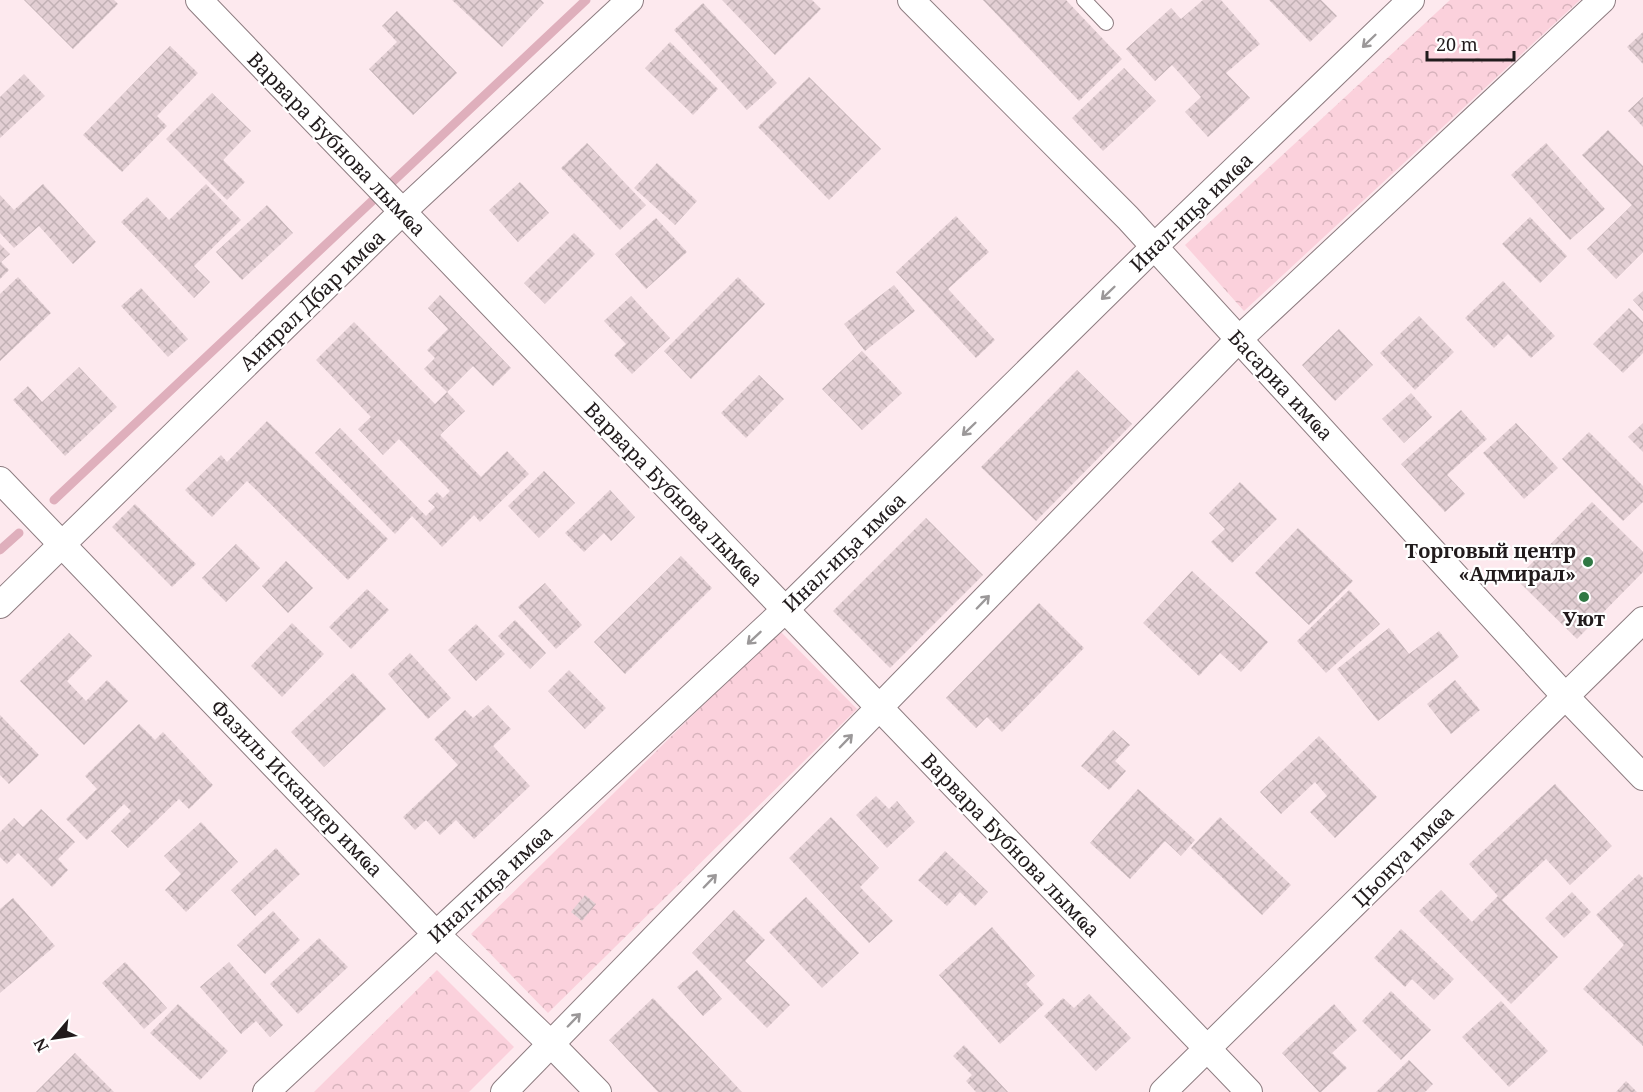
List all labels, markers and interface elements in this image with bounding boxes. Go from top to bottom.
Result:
scale bar [1427,24,1514,62]
text: 20 m [1436,32,1478,56]
one-way arrow [1362,33,1377,48]
street label: Варвара Бубнова лымҩа [242,46,432,242]
street label: Инал-иҧа имҩа [1124,146,1258,278]
street label: Аинрал Дбар имҩа [233,224,391,376]
one-way arrow [1101,285,1116,300]
street label: Басариа имҩа [1223,324,1339,446]
street label: Варвара Бубнова лымҩа [579,396,769,592]
one-way arrow [961,422,976,436]
street label: Инал-иҧа имҩа [777,486,911,618]
place label: Торговый центр «Адмирал» [1405,537,1576,587]
marker: Торговый центр «Адмирал» [1581,555,1595,569]
marker: Уют [1577,590,1591,604]
one-way arrow [975,594,990,609]
place label: Уют [1563,605,1605,632]
one-way arrow [747,631,762,645]
street label: Фазиль Искандер имҩа [205,693,389,883]
one-way arrow [839,734,854,749]
street label: Варвара Бубнова лымҩа [916,747,1106,943]
street label: Џьонуа имҩа [1346,799,1460,913]
street label: Инал-иҧа имҩа [422,819,558,949]
one-way arrow [703,873,717,888]
north arrow [24,1008,84,1068]
one-way arrow [567,1013,581,1028]
text: N [28,1034,54,1056]

